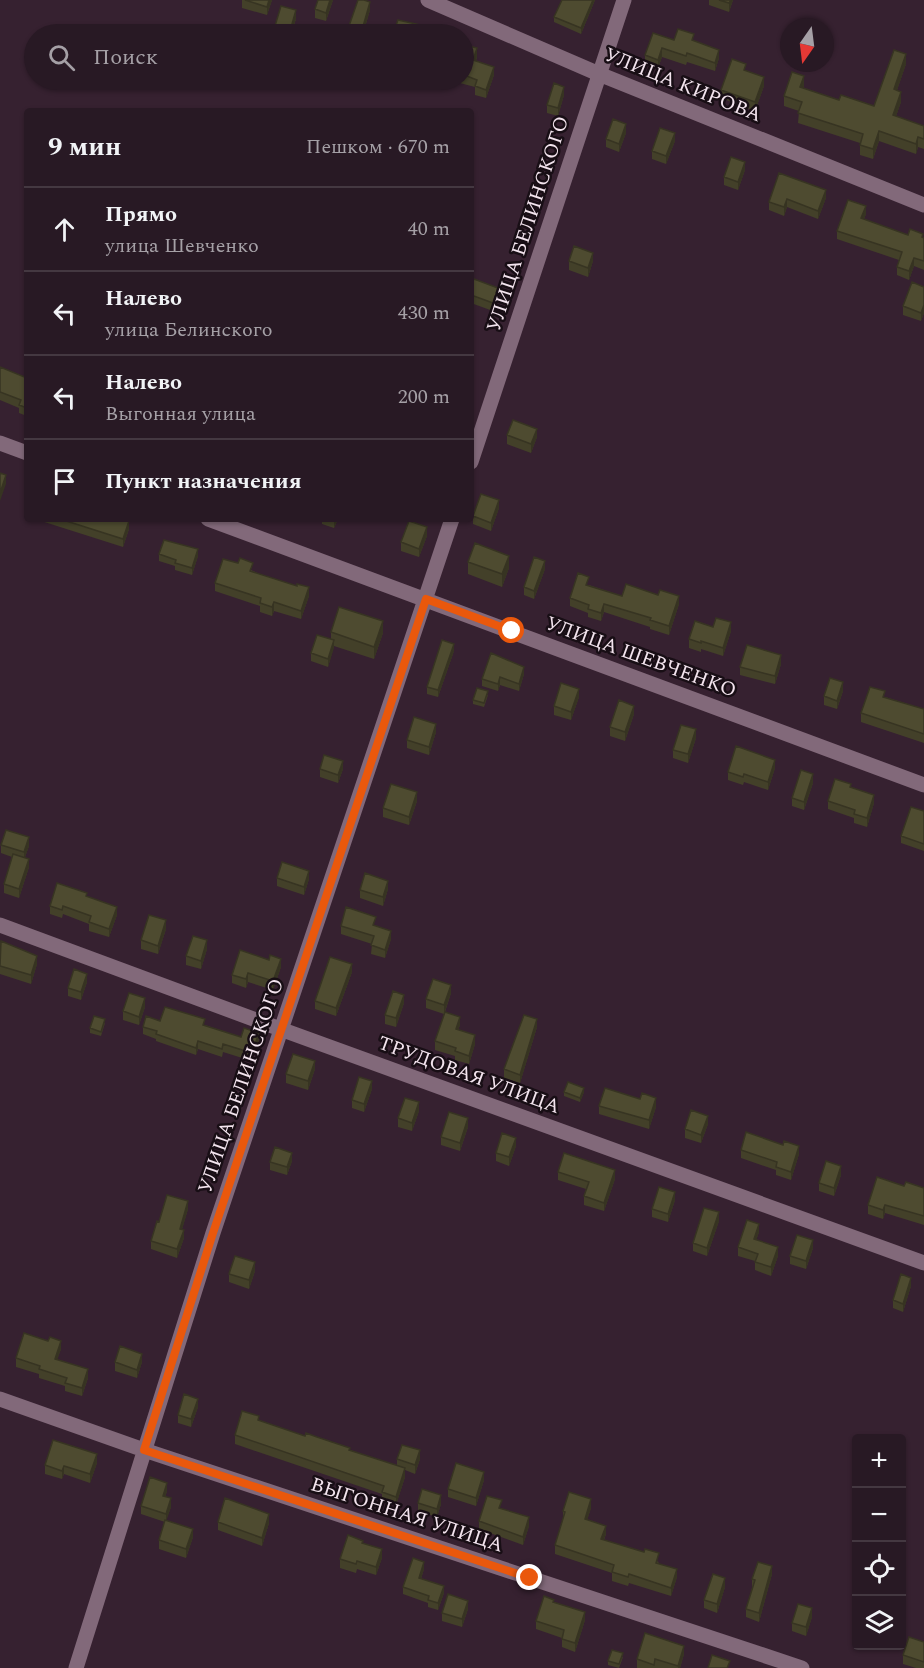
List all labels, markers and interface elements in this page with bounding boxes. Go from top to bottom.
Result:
north arrow [780,18,834,72]
search box [24,24,474,90]
street label: УЛИЦА КИРОВА [600,40,766,130]
icon: search [45,41,78,74]
text: Поиск [93,41,158,74]
street label: УЛИЦА БЕЛИНСКОГО [479,112,577,336]
text: 9 мин [48,127,121,167]
text: Пешком · 670 m [306,132,450,162]
text: Прямо [105,198,177,231]
icon: ahead [48,213,81,246]
text: 40 m [408,214,450,244]
text: улица Шевченко [105,231,259,261]
text: Налево [105,282,182,315]
icon: left [48,297,81,330]
text: 430 m [398,298,450,328]
text: улица Белинского [105,315,273,345]
text: Налево [105,366,182,399]
icon: left [48,381,81,414]
text: 200 m [398,382,450,412]
text: Выгонная улица [105,399,256,429]
icon: arrive [48,465,81,498]
text: Пункт назначения [105,465,302,498]
street label: УЛИЦА ШЕВЧЕНКО [541,609,741,705]
route start [498,617,524,643]
street label: УЛИЦА БЕЛИНСКОГО [190,974,292,1198]
street label: ТРУДОВАЯ УЛИЦА [374,1028,564,1122]
map controls [852,1434,906,1650]
button: + [852,1434,906,1488]
street label: ВЫГОННАЯ УЛИЦА [307,1470,507,1560]
button: − [852,1488,906,1542]
button: locate [852,1542,906,1596]
route end [516,1564,542,1590]
button: layers [852,1596,906,1650]

